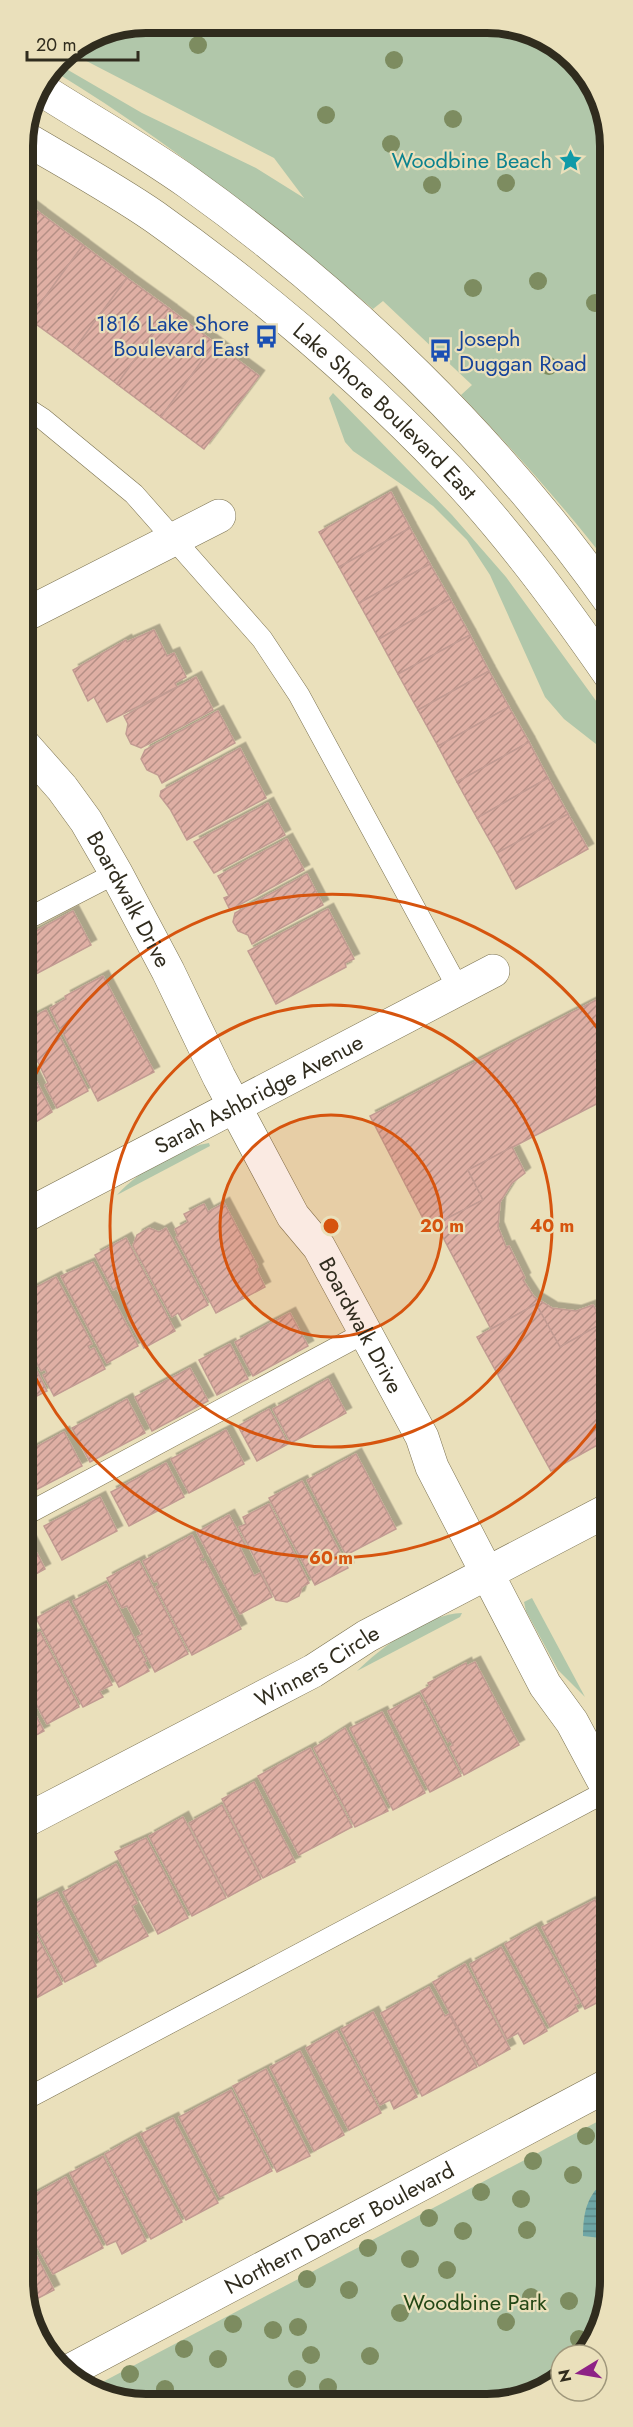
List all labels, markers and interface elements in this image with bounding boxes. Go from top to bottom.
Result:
scale bar [27,24,138,62]
text: 20 m [36,32,76,58]
place label: Woodbine Beach [391,144,552,176]
place icon: Woodbine Beach [557,147,583,173]
place label: 1816 Lake Shore Boulevard East [96,307,250,364]
street label: Lake Shore Boulevard East [286,315,485,507]
place label: Joseph Duggan Road [456,322,587,379]
bus stop icon: 1816 Lake Shore Boulevard East [254,323,280,349]
bus stop icon: Joseph Duggan Road [428,338,454,364]
street label: Boardwalk Drive [79,825,179,973]
street label: Sarah Ashbridge Avenue [149,1026,369,1161]
text: 20 m [420,1213,464,1239]
text: 40 m [530,1213,574,1239]
centre of rings [321,1216,341,1236]
street label: Boardwalk Drive [311,1251,411,1399]
text: 60 m [309,1545,353,1571]
street label: Winners Circle [249,1616,385,1715]
street label: Northern Dancer Boulevard [219,2154,460,2302]
park label: Woodbine Park [403,2286,547,2318]
north arrow [549,2343,609,2403]
text: N [552,2367,577,2384]

